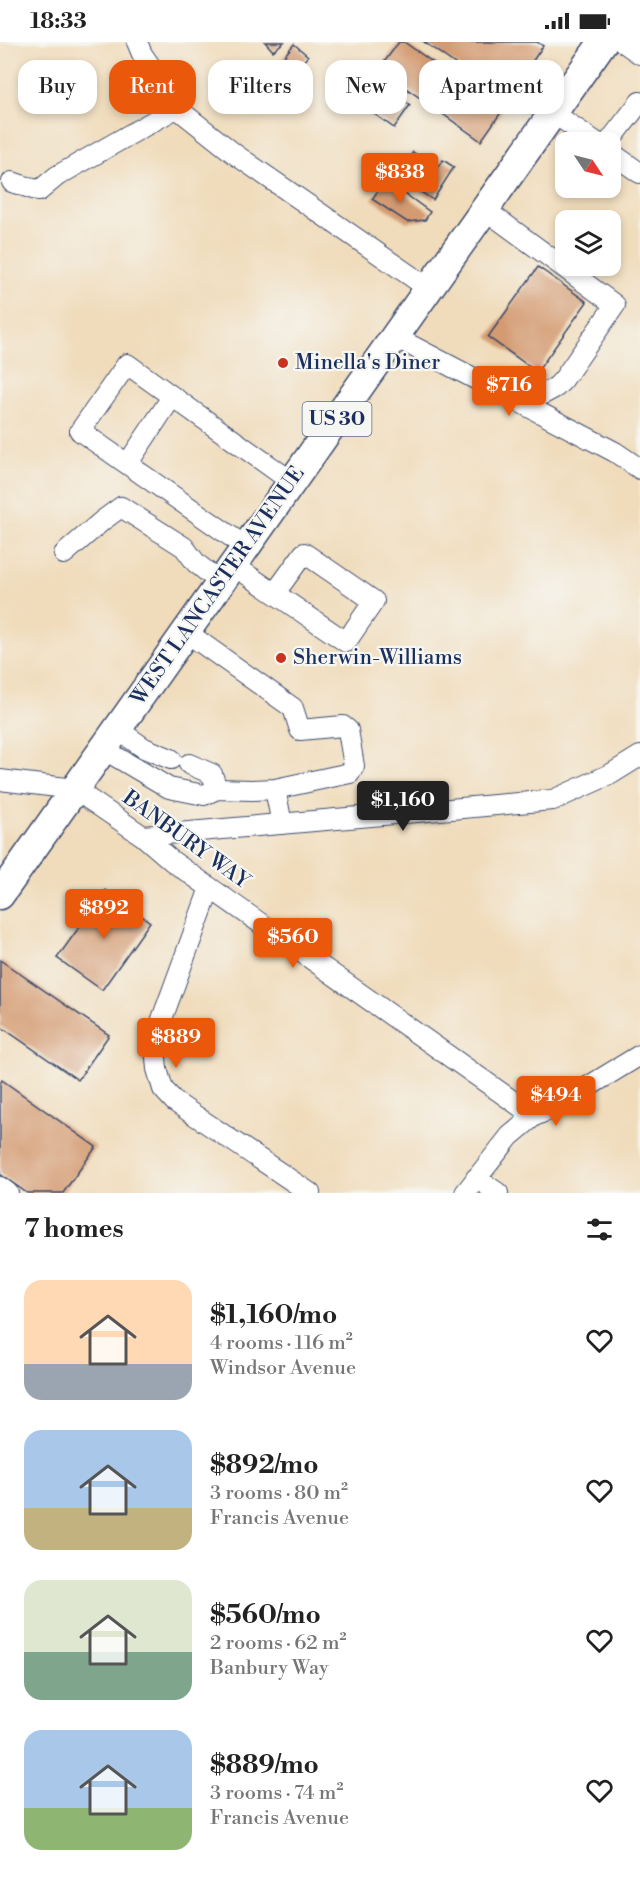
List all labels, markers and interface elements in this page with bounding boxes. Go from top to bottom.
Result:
text: 18:33 [30,8,87,35]
chip: Buy [18,60,97,114]
chip: Rent [109,60,196,114]
chip: Filters [208,60,313,114]
chip: New [325,60,407,114]
chip: Apartment [419,60,564,114]
north arrow [555,132,621,198]
map controls [555,132,621,276]
pin: $838 [364,153,436,204]
text: $838 [375,160,425,185]
button: layers [555,210,621,276]
place label: Minella's Diner [295,350,440,376]
marker: Minella's Diner [276,356,290,370]
pin: $716 [473,366,545,417]
text: $716 [486,373,532,398]
road number: US 30 [302,402,372,436]
street label: WEST LANCASTER AVENUE [125,462,311,711]
place label: Sherwin-Williams [293,645,462,671]
marker: Sherwin-Williams [274,651,288,665]
pin: $1,160 [354,781,452,832]
street label: BANBURY WAY [117,785,256,896]
text: $1,160 [371,788,435,813]
pin: $892 [68,889,140,940]
text: $892 [79,896,129,921]
pin: $560 [257,918,329,969]
text: $560 [267,925,319,950]
pin: $889 [140,1018,212,1069]
text: $889 [151,1025,201,1050]
pin: $494 [520,1076,592,1127]
text: $494 [530,1083,582,1108]
text: 7 homes [24,1213,124,1245]
icon: filters [583,1213,616,1246]
text: $1,160/mo [210,1299,337,1331]
icon: home [72,1304,144,1376]
icon: heart [583,1324,616,1357]
text: 4 rooms · 116 m² [210,1331,353,1356]
text: Windsor Avenue [210,1356,356,1381]
text: $892/mo [210,1449,319,1481]
icon: home [72,1454,144,1526]
icon: heart [583,1474,616,1507]
text: 3 rooms · 80 m² [210,1481,348,1506]
text: Francis Avenue [210,1506,349,1531]
text: $560/mo [210,1599,321,1631]
icon: home [72,1604,144,1676]
icon: heart [583,1624,616,1657]
text: 2 rooms · 62 m² [210,1631,346,1656]
text: Banbury Way [210,1656,329,1681]
text: $889/mo [210,1749,319,1781]
icon: home [72,1754,144,1826]
icon: heart [583,1774,616,1807]
text: 3 rooms · 74 m² [210,1781,343,1806]
text: Francis Avenue [210,1806,349,1831]

